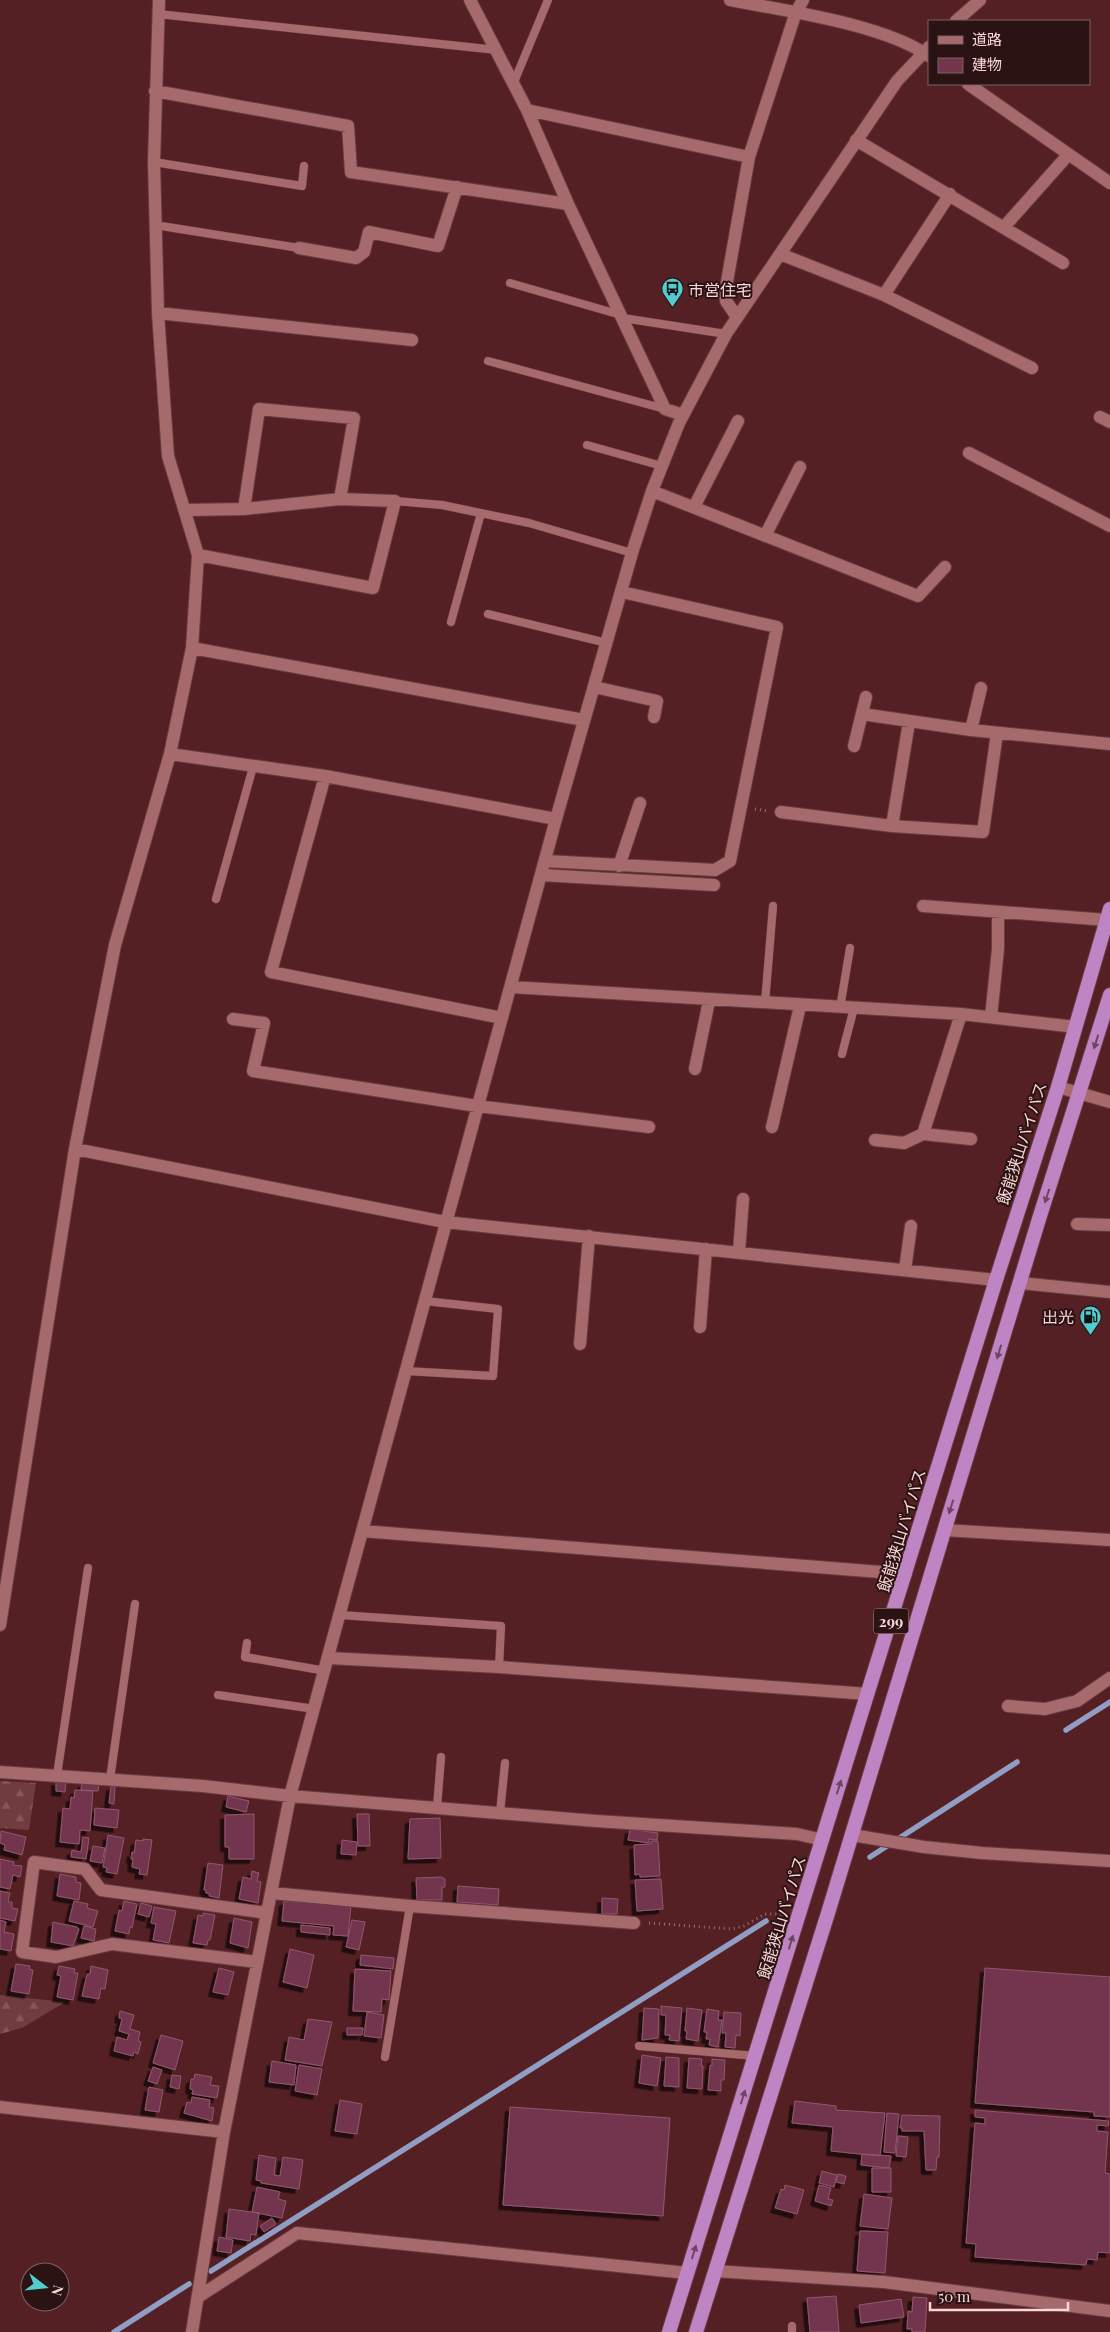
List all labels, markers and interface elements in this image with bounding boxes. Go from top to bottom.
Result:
legend [928,20,1090,85]
text: 道路 [972,29,1002,49]
text: 建物 [972,54,1002,74]
bus stop icon: 市営住宅 [660,277,684,308]
place label: 市営住宅 [688,279,752,300]
one-way arrow [1091,1034,1099,1049]
street label: 飯能狭山バイパス [991,1079,1051,1207]
one-way arrow [1042,1189,1050,1204]
fuel station icon: 出光 [1078,1304,1102,1335]
place label: 出光 [1042,1306,1074,1327]
one-way arrow [994,1344,1002,1359]
street label: 飯能狭山バイパス [872,1466,930,1594]
one-way arrow [947,1500,955,1515]
road number: 299 [874,1608,908,1634]
one-way arrow [836,1779,844,1794]
street label: 飯能狭山バイパス [752,1853,810,1981]
one-way arrow [787,1934,795,1949]
one-way arrow [739,2090,747,2105]
one-way arrow [691,2245,698,2260]
north arrow [20,2262,70,2312]
scale bar [930,2280,1068,2312]
text: N [47,2283,69,2298]
text: 50 m [938,2286,971,2306]

